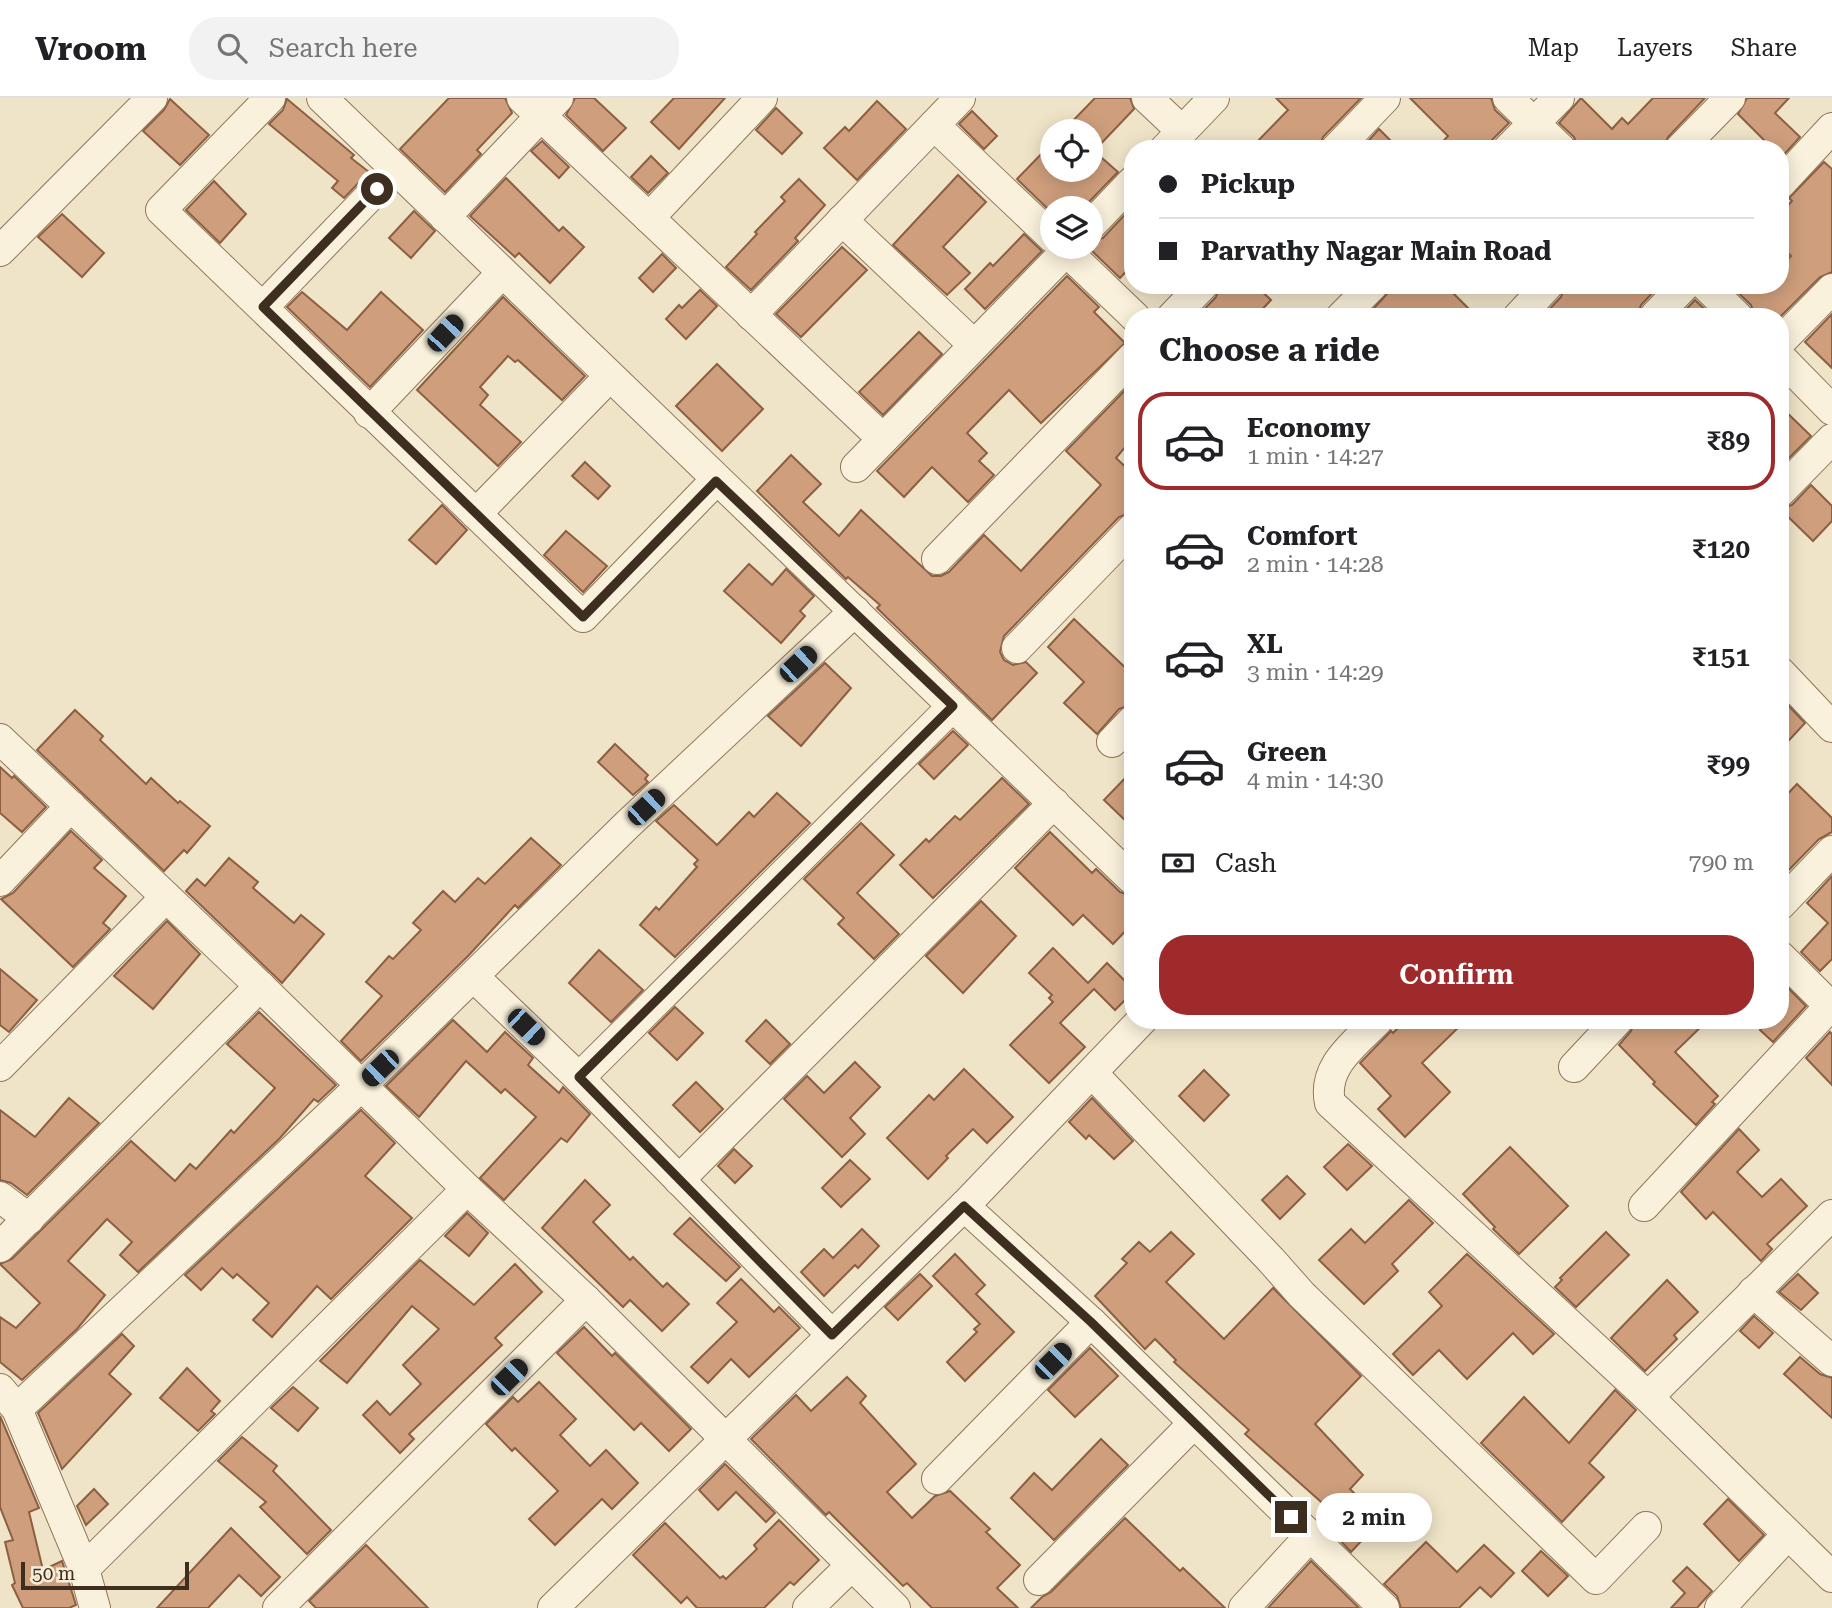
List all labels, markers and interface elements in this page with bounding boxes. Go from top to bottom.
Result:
search box [189,17,679,80]
text: Vroom [35,29,147,68]
icon: search [213,29,251,67]
text: Search here [269,33,418,63]
text: Map [1528,34,1579,62]
text: Layers [1617,34,1693,62]
text: Share [1731,34,1797,62]
map controls [1040,119,1103,259]
button: locate [1040,119,1103,182]
text: Pickup [1201,169,1295,199]
route start [361,173,393,205]
button: layers [1040,196,1103,259]
text: Parvathy Nagar Main Road [1201,236,1551,266]
car [423,310,468,356]
text: Choose a ride [1159,331,1380,369]
icon: car [1163,410,1226,473]
text: Economy [1247,413,1370,443]
text: ₹89 [1706,426,1750,456]
text: 1 min · 14:27 [1247,443,1384,470]
icon: car [1163,518,1226,581]
text: Comfort [1247,521,1357,551]
text: ₹120 [1692,534,1750,564]
text: 2 min · 14:28 [1247,551,1384,578]
icon: car [1163,626,1226,689]
text: XL [1247,629,1283,659]
car [776,642,821,686]
text: ₹151 [1692,642,1750,672]
text: 3 min · 14:29 [1247,659,1384,686]
icon: car [1163,734,1226,797]
text: Green [1247,737,1327,767]
text: ₹99 [1706,750,1750,780]
text: 4 min · 14:30 [1247,767,1384,794]
car [624,785,669,829]
icon: cash [1159,844,1197,882]
text: Cash [1215,848,1277,878]
text: 790 m [1689,849,1754,876]
button: Confirm [1159,935,1754,1015]
car [504,1005,549,1049]
car [358,1046,403,1090]
car [1031,1339,1076,1383]
car [487,1355,532,1399]
callout: 2 min [1316,1492,1431,1542]
route end [1275,1501,1307,1533]
text: 2 min [1342,1504,1406,1531]
scale bar [21,1559,189,1591]
text: 50 m [32,1562,75,1585]

